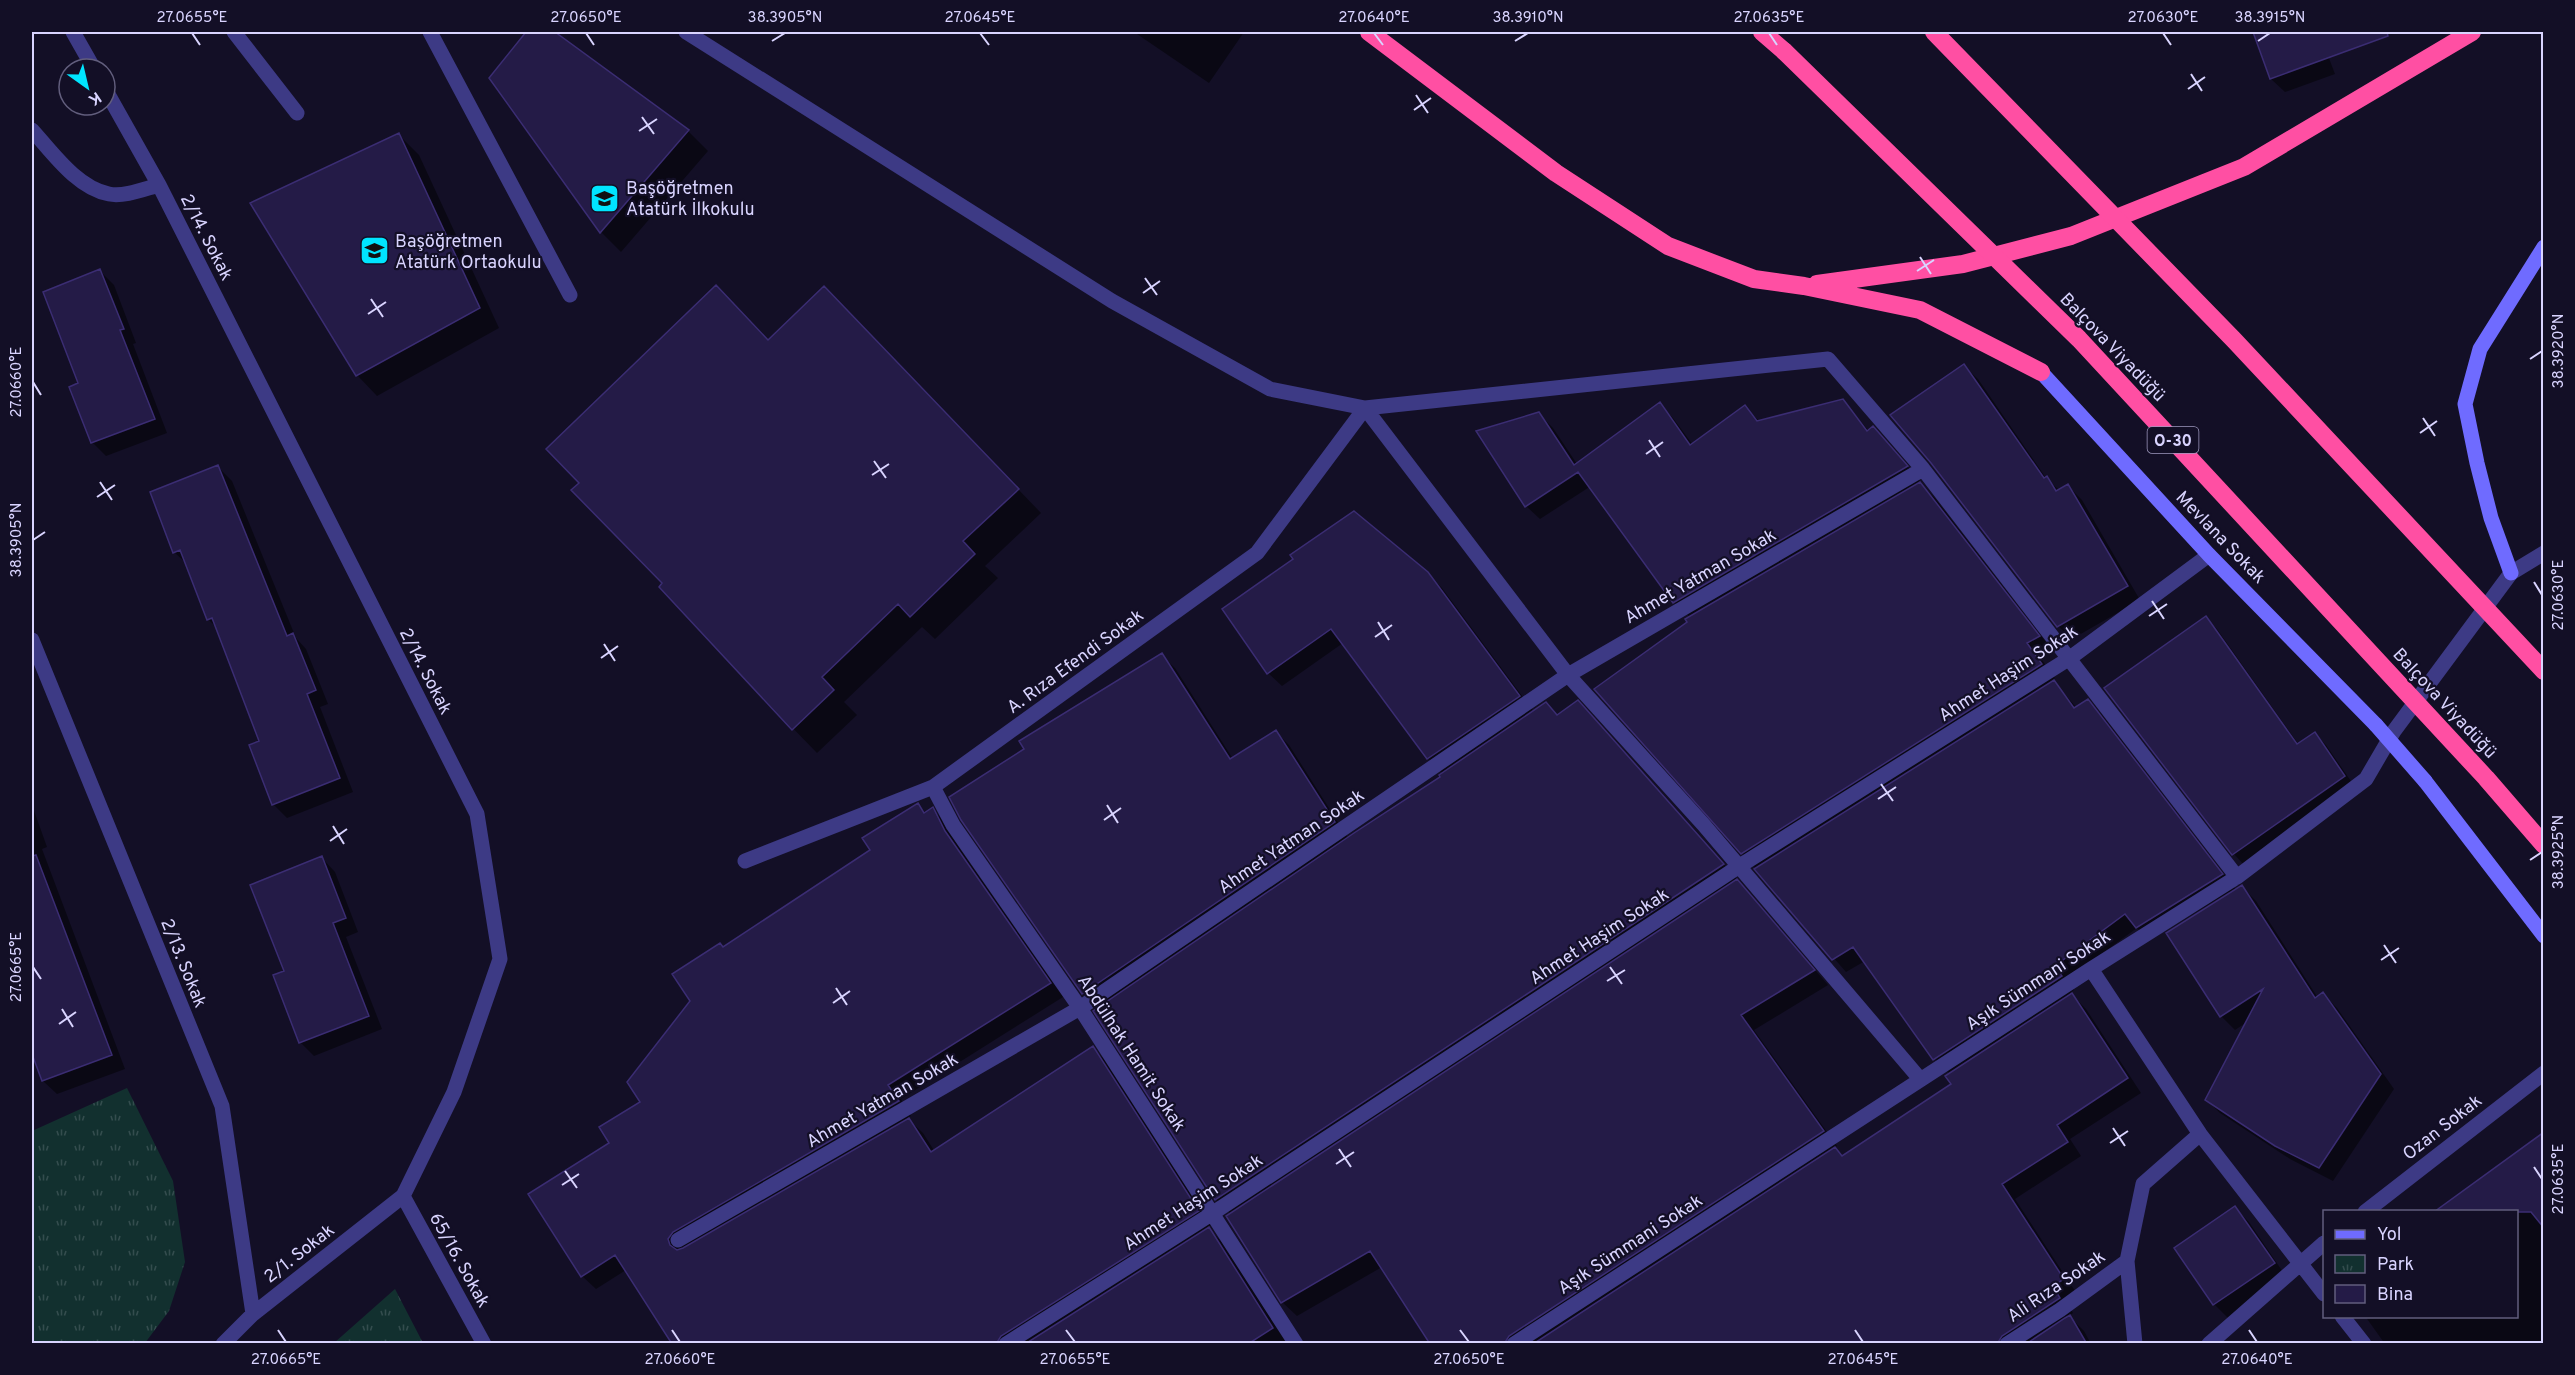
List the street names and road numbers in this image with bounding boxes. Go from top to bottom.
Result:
street label: 2/14. Sokak [174,190,237,285]
street label: Balçova Viyadüğü [2054,289,2170,407]
road number: O-30 [2148,427,2198,453]
street label: Mevlana Sokak [2170,487,2270,589]
street label: Ahmet Yatman Sokak [1621,524,1781,630]
street label: A. Rıza Efendi Sokak [1003,605,1149,720]
street label: Ahmet Haşim Sokak [1935,621,2083,728]
street label: 2/14. Sokak [393,624,456,719]
street label: Balçova Viyadüğü [2387,644,2501,764]
street label: Ahmet Yatman Sokak [1214,785,1369,900]
street label: Ahmet Haşim Sokak [1526,884,1674,991]
street label: 2/13. Sokak [154,916,211,1012]
street label: Aşık Sümmani Sokak [1962,926,2116,1037]
street label: Abdülhak Hamit Sokak [1071,971,1190,1137]
street label: Ahmet Yatman Sokak [803,1048,963,1154]
street label: Ozan Sokak [2399,1090,2487,1166]
street label: Ahmet Haşim Sokak [1120,1150,1268,1257]
street label: Aşık Sümmani Sokak [1554,1190,1708,1301]
street label: 65/16. Sokak [423,1209,494,1312]
street label: 2/1. Sokak [260,1219,340,1289]
street label: Ali Rıza Sokak [2003,1246,2110,1329]

